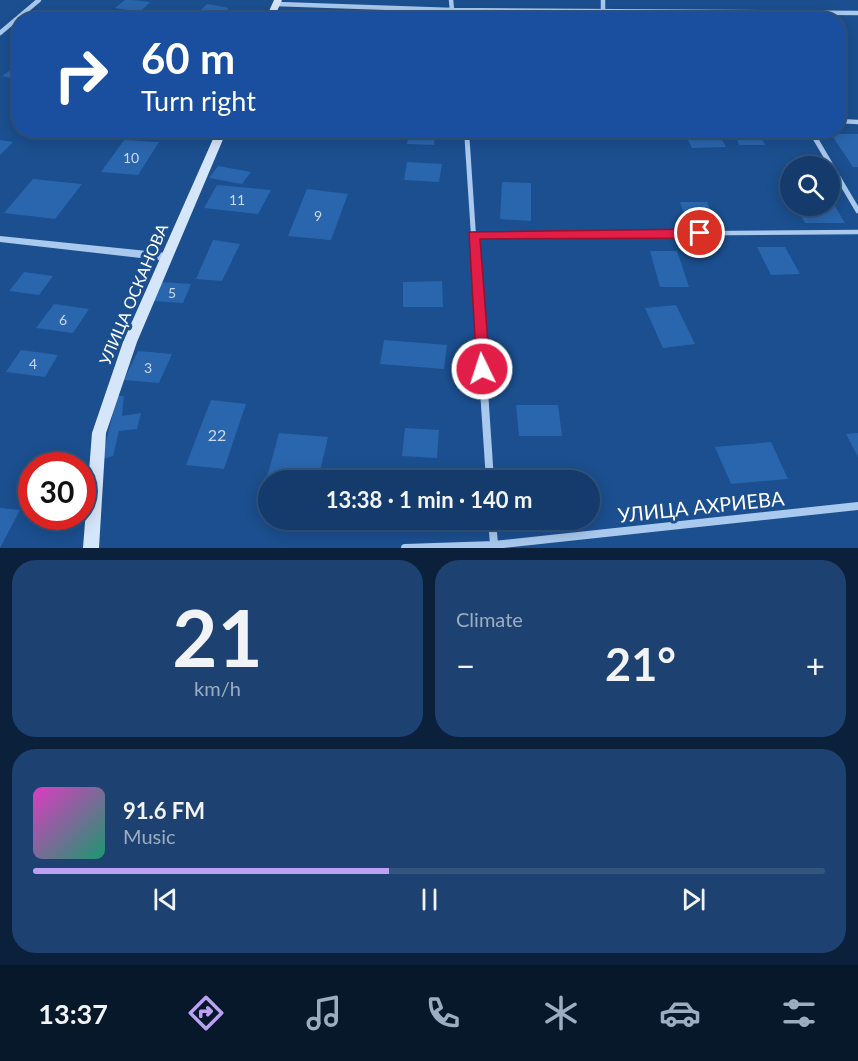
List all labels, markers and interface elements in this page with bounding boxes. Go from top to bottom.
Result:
text: 60 m [141,33,235,83]
icon: right [42,36,120,114]
text: Turn right [141,84,256,117]
house number: 10 [123,149,139,166]
map controls [780,156,840,216]
button: search [780,156,840,216]
house number: 11 [229,191,245,208]
house number: 9 [314,207,322,224]
pin [674,207,725,258]
icon: arrive [683,216,716,249]
street label: УЛИЦА ОСКАНОВА [95,220,171,367]
house number: 5 [168,284,176,301]
house number: 6 [59,311,67,328]
position arrow [450,337,514,401]
house number: 4 [29,355,37,372]
house number: 3 [144,359,152,376]
house number: 22 [208,425,226,444]
speed limit sign: 30 [18,452,96,530]
street label: УЛИЦА АХРИЕВА [617,485,786,527]
text: 13:38 · 1 min · 140 m [326,486,532,513]
text: 21 [172,590,263,684]
text: Climate [456,607,523,631]
text: 21° [605,637,676,691]
text: − [456,645,475,685]
text: + [806,645,825,685]
text: km/h [194,676,241,700]
text: 91.6 FM [123,797,205,824]
text: Music [123,824,176,848]
icon: previous [149,883,182,916]
icon: pause [413,883,446,916]
icon: next [677,883,710,916]
icon: directions [185,992,227,1034]
icon: music [303,992,345,1034]
icon: phone [422,992,464,1034]
icon: climate [540,992,582,1034]
icon: car [659,992,701,1034]
icon: filters [778,992,820,1034]
text: 13:37 [38,997,108,1030]

